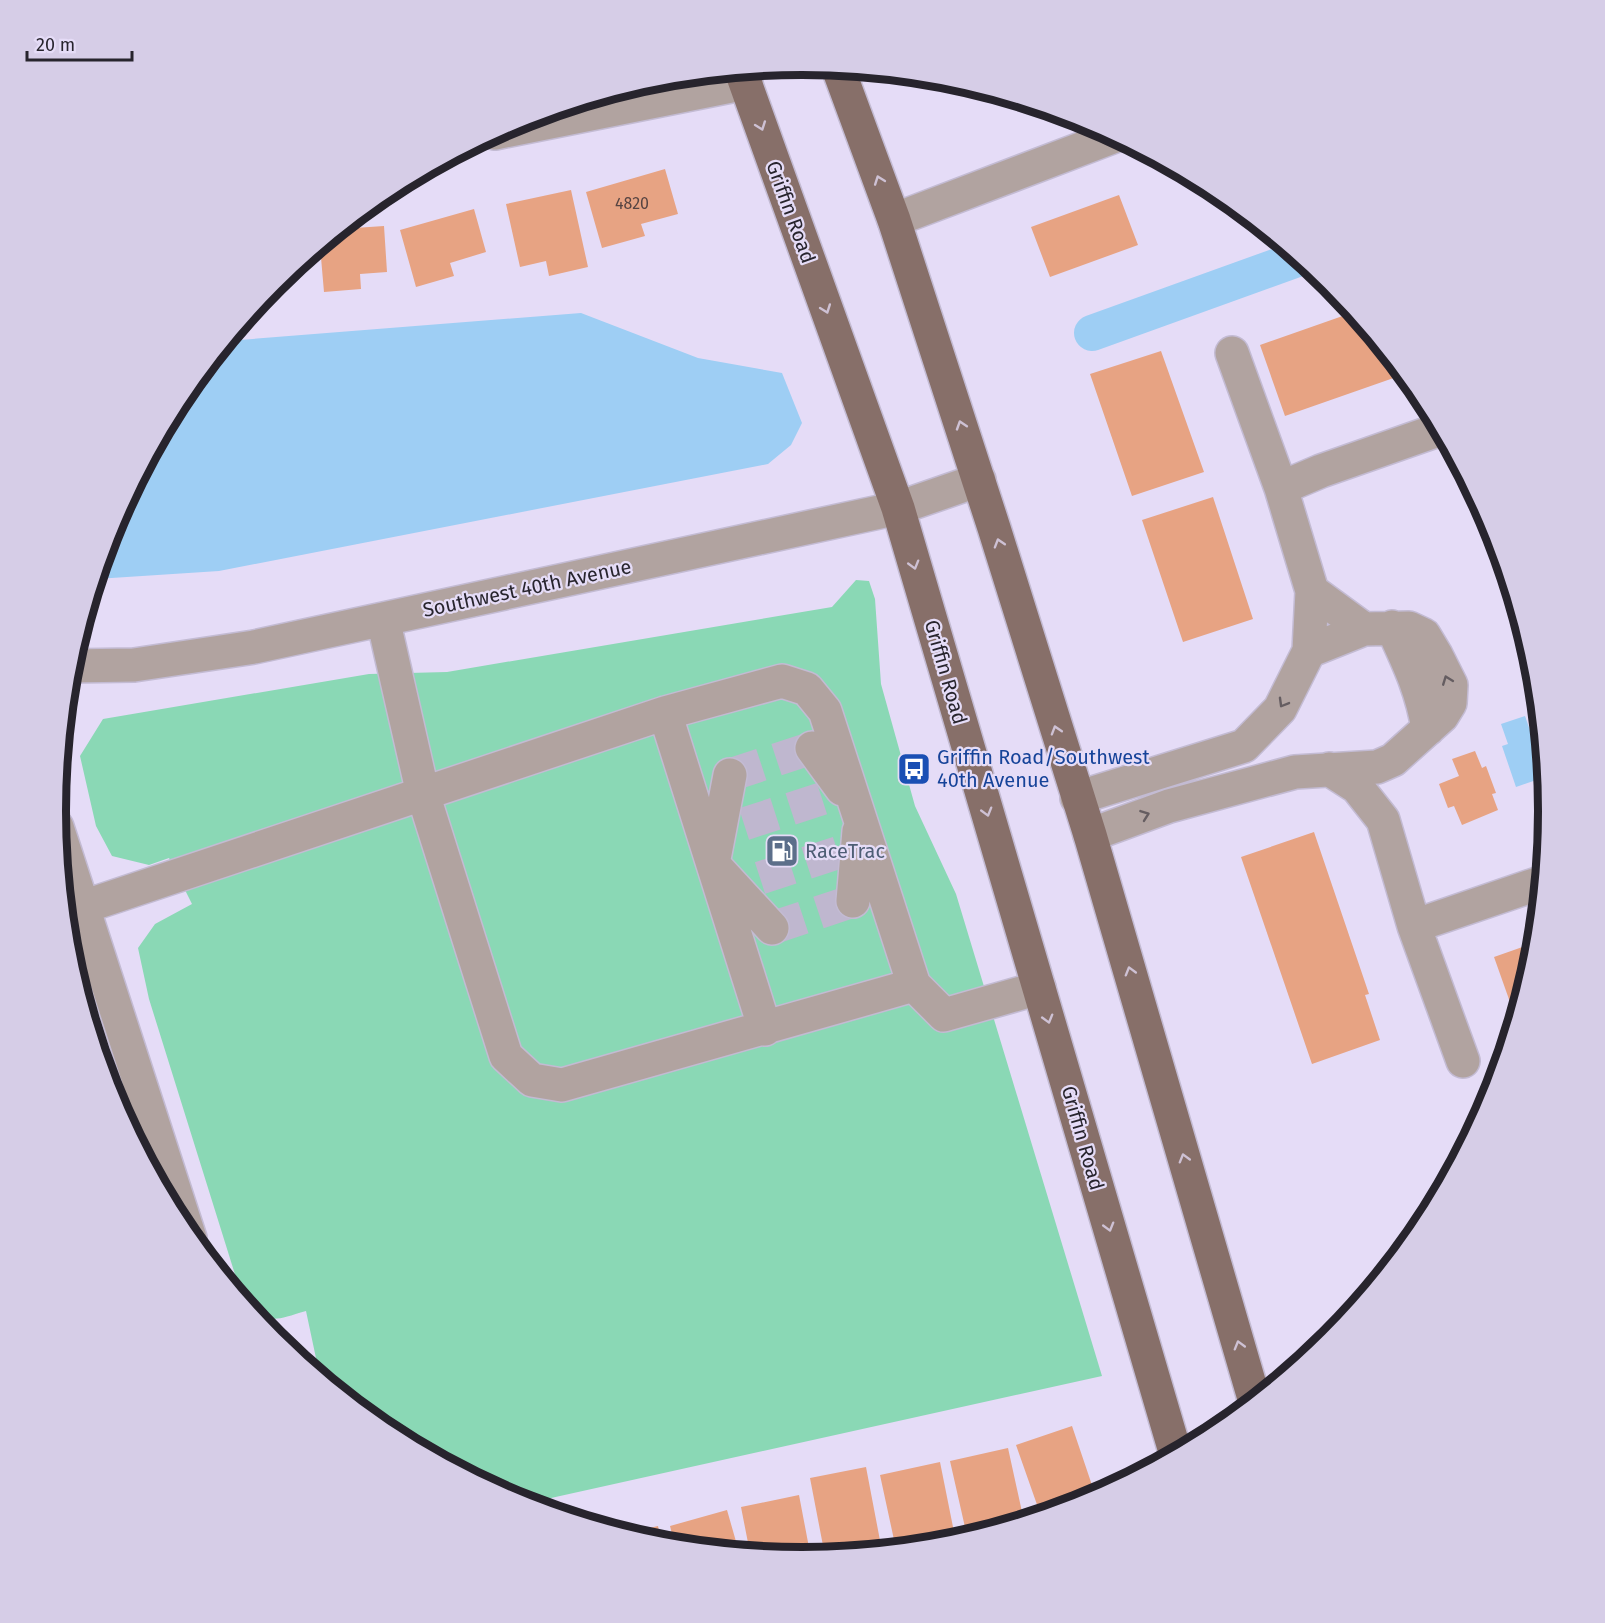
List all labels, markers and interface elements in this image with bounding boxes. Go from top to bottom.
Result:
scale bar [27,24,132,62]
text: 20 m [36,34,75,56]
one-way arrow [753,120,766,131]
street label: Griffin Road [761,157,821,267]
one-way arrow [874,175,887,186]
house number: 4820 [615,194,649,213]
one-way arrow [819,303,832,314]
one-way arrow [956,420,968,431]
one-way arrow [994,538,1006,549]
street label: Southwest 40th Avenue [420,554,634,622]
one-way arrow [907,559,919,570]
street label: Griffin Road [920,617,972,727]
one-way arrow [1442,675,1454,686]
one-way arrow [1278,697,1290,707]
one-way arrow [1051,725,1063,736]
place label: Griffin Road/Southwest 40th Avenue [937,745,1150,792]
bus stop icon: Griffin Road/Southwest 40th Avenue [896,751,932,787]
one-way arrow [980,806,992,817]
one-way arrow [1139,810,1150,823]
fuel station icon: RaceTrac [764,833,800,869]
place label: RaceTrac [805,839,885,863]
one-way arrow [1125,966,1137,977]
one-way arrow [1041,1013,1053,1024]
street label: Griffin Road [1057,1083,1109,1193]
one-way arrow [1179,1153,1191,1164]
one-way arrow [1102,1221,1114,1231]
one-way arrow [1234,1340,1246,1351]

